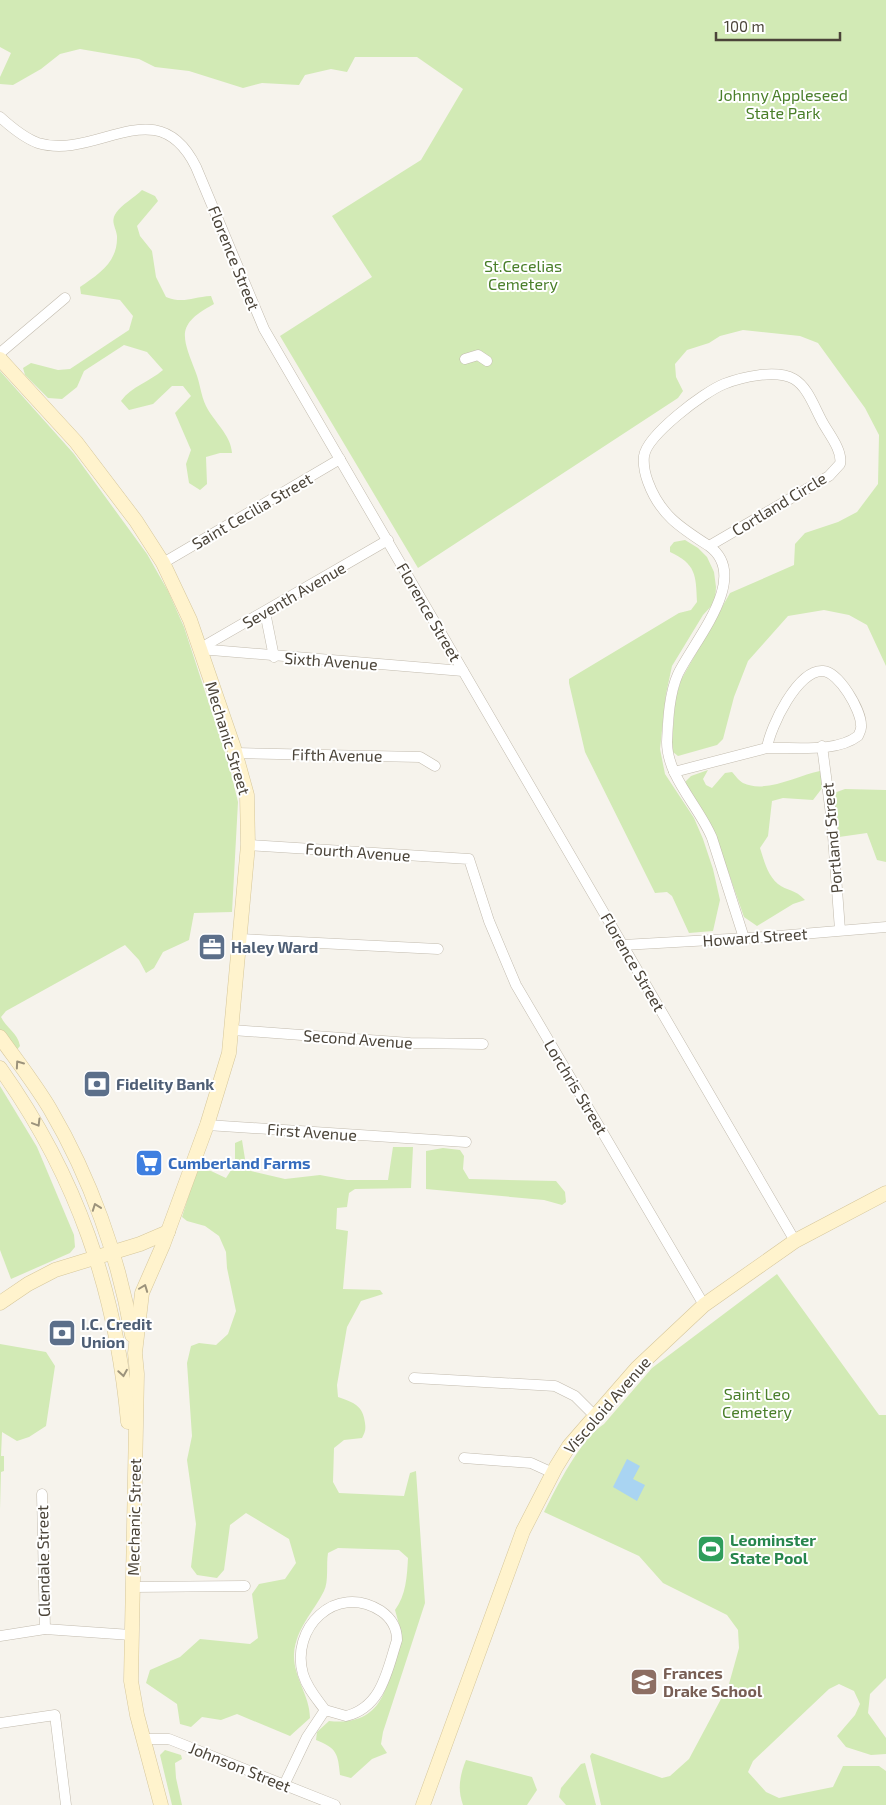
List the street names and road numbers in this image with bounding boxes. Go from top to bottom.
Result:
street label: Florence Street [205,203,264,313]
street label: Saint Cecilia Street [188,468,315,553]
street label: Cortland Circle [728,468,829,539]
street label: Seventh Avenue [239,557,349,632]
street label: Florence Street [393,559,465,665]
street label: Sixth Avenue [284,648,378,673]
street label: Mechanic Street [202,679,255,797]
street label: Fifth Avenue [291,744,383,765]
street label: Portland Street [817,782,846,894]
street label: Fourth Avenue [305,838,411,865]
street label: Florence Street [597,909,669,1015]
street label: Howard Street [702,923,808,950]
street label: Second Avenue [303,1025,413,1052]
street label: Lorchris Street [541,1036,612,1138]
street label: First Avenue [266,1119,358,1144]
street label: Viscoloid Avenue [559,1352,654,1457]
street label: Mechanic Street [123,1458,144,1576]
street label: Glendale Street [32,1505,53,1617]
street label: Johnson Street [187,1738,294,1796]

